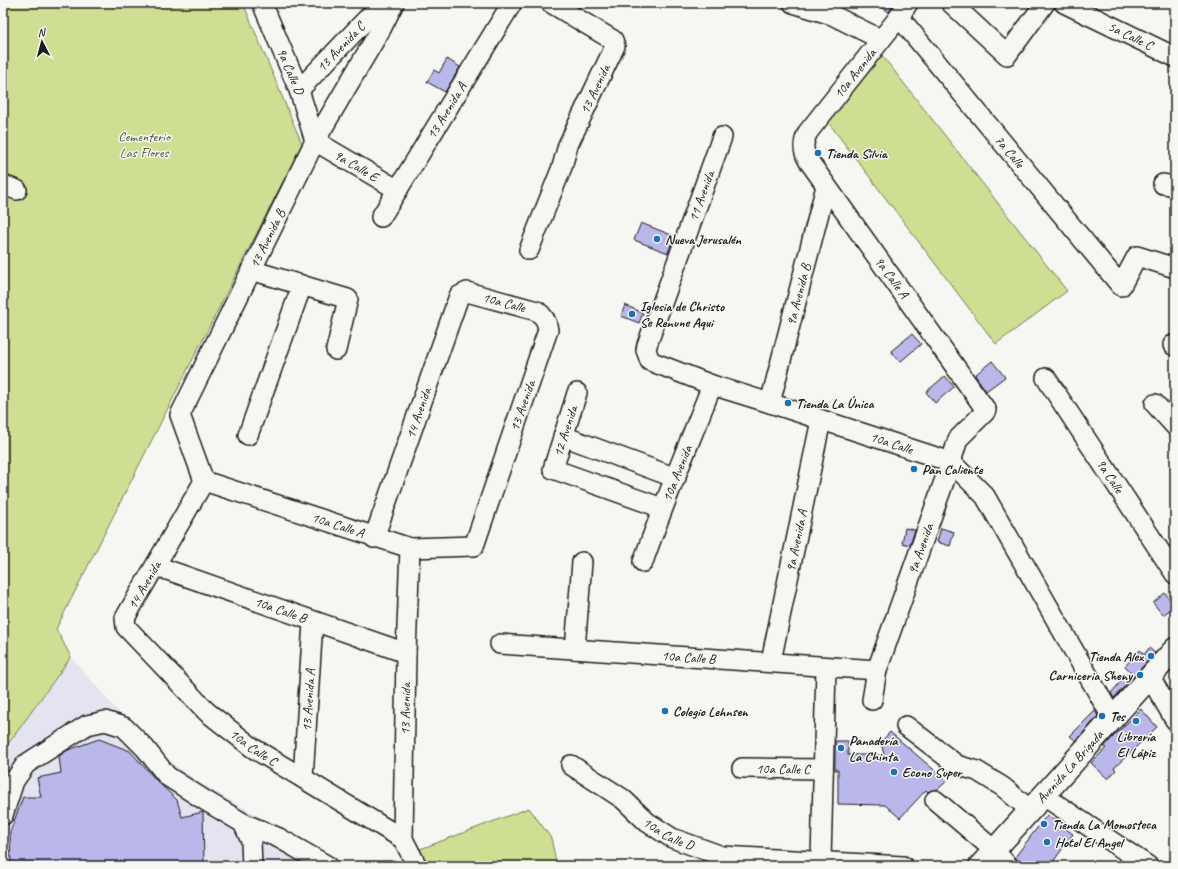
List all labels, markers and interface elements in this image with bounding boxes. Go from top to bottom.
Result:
street label: 13 Avenida C [313,17,369,75]
street label: 5a Calle C [1105,18,1157,55]
north arrow [22,22,62,62]
text: N [37,25,47,39]
street label: 10a Avenida [830,44,880,102]
street label: 9a Calle D [273,45,308,98]
street label: 13 Avenida [576,61,614,117]
street label: 13 Avenida A [423,79,471,142]
park label: Cementerio Las Flores [118,128,172,161]
street label: 7a Calle [991,132,1029,172]
place label: Tienda Silvia [826,145,888,162]
street label: 9a Calle E [331,146,383,186]
marker: Tienda Silvia [813,148,823,158]
street label: 11 Avenida [685,168,719,224]
street label: 13 Avenida B [246,205,290,271]
place label: Nueva Jerusalén [665,231,742,248]
marker: Nueva Jerusalén [652,234,662,244]
street label: 9a Calle A [871,253,913,302]
street label: 9a Avenida B [782,260,815,327]
street label: 10a Calle [481,289,529,317]
place label: Iglesia de Christo Se Renune Aqui [640,298,725,331]
marker: Iglesia de Christo Se Renune Aqui [627,309,637,319]
street label: 13 Avenida [506,377,539,433]
street label: 14 Avenida [402,384,435,441]
place label: Tienda La Única [796,395,875,412]
marker: Tienda La Única [783,398,793,408]
street label: 12 Avenida [549,402,582,459]
street label: 10a Calle [868,428,916,458]
street label: 10a Avenida [658,442,696,504]
street label: 9a Calle [1093,456,1128,497]
place label: Pan Caliente [922,461,984,478]
marker: Pan Caliente [909,464,919,474]
street label: 9a Avenida A [782,507,811,573]
street label: 10a Calle A [310,509,367,542]
street label: 9a Avenida [904,521,938,577]
street label: 14 Avenida [124,557,165,612]
street label: 10a Calle B [252,593,311,627]
street label: 10a Calle B [661,647,718,668]
place label: Tienda Alex [1089,648,1144,665]
marker: Tienda Alex [1146,651,1156,661]
street label: 13 Avenida A [298,667,319,732]
place label: Carniceria Sheny [1049,667,1133,684]
marker: Carniceria Sheny [1135,670,1145,680]
street label: 13 Avenida [397,681,414,735]
place label: Colegio Lehnsen [673,703,749,720]
marker: Colegio Lehnsen [660,706,670,716]
place label: Tes [1110,708,1127,725]
marker: Tes [1097,711,1107,721]
marker: Librería El Lápiz [1131,716,1141,726]
street label: 10a Calle C [226,725,282,771]
street label: Avenida La Brigada [1033,726,1108,807]
place label: Librería El Lápiz [1117,728,1157,761]
place label: Panadería La Chinta [849,732,899,765]
marker: Panadería La Chinta [836,743,846,753]
street label: 10a Calle C [756,760,812,778]
place label: Econo Super [902,764,964,781]
marker: Econo Super [889,767,899,777]
street label: 10a Calle D [640,814,697,854]
place label: Tienda La Momosteca [1052,816,1157,833]
marker: Tienda La Momosteca [1039,819,1049,829]
place label: Hotel El Angel [1055,834,1125,851]
marker: Hotel El Angel [1042,837,1052,847]

